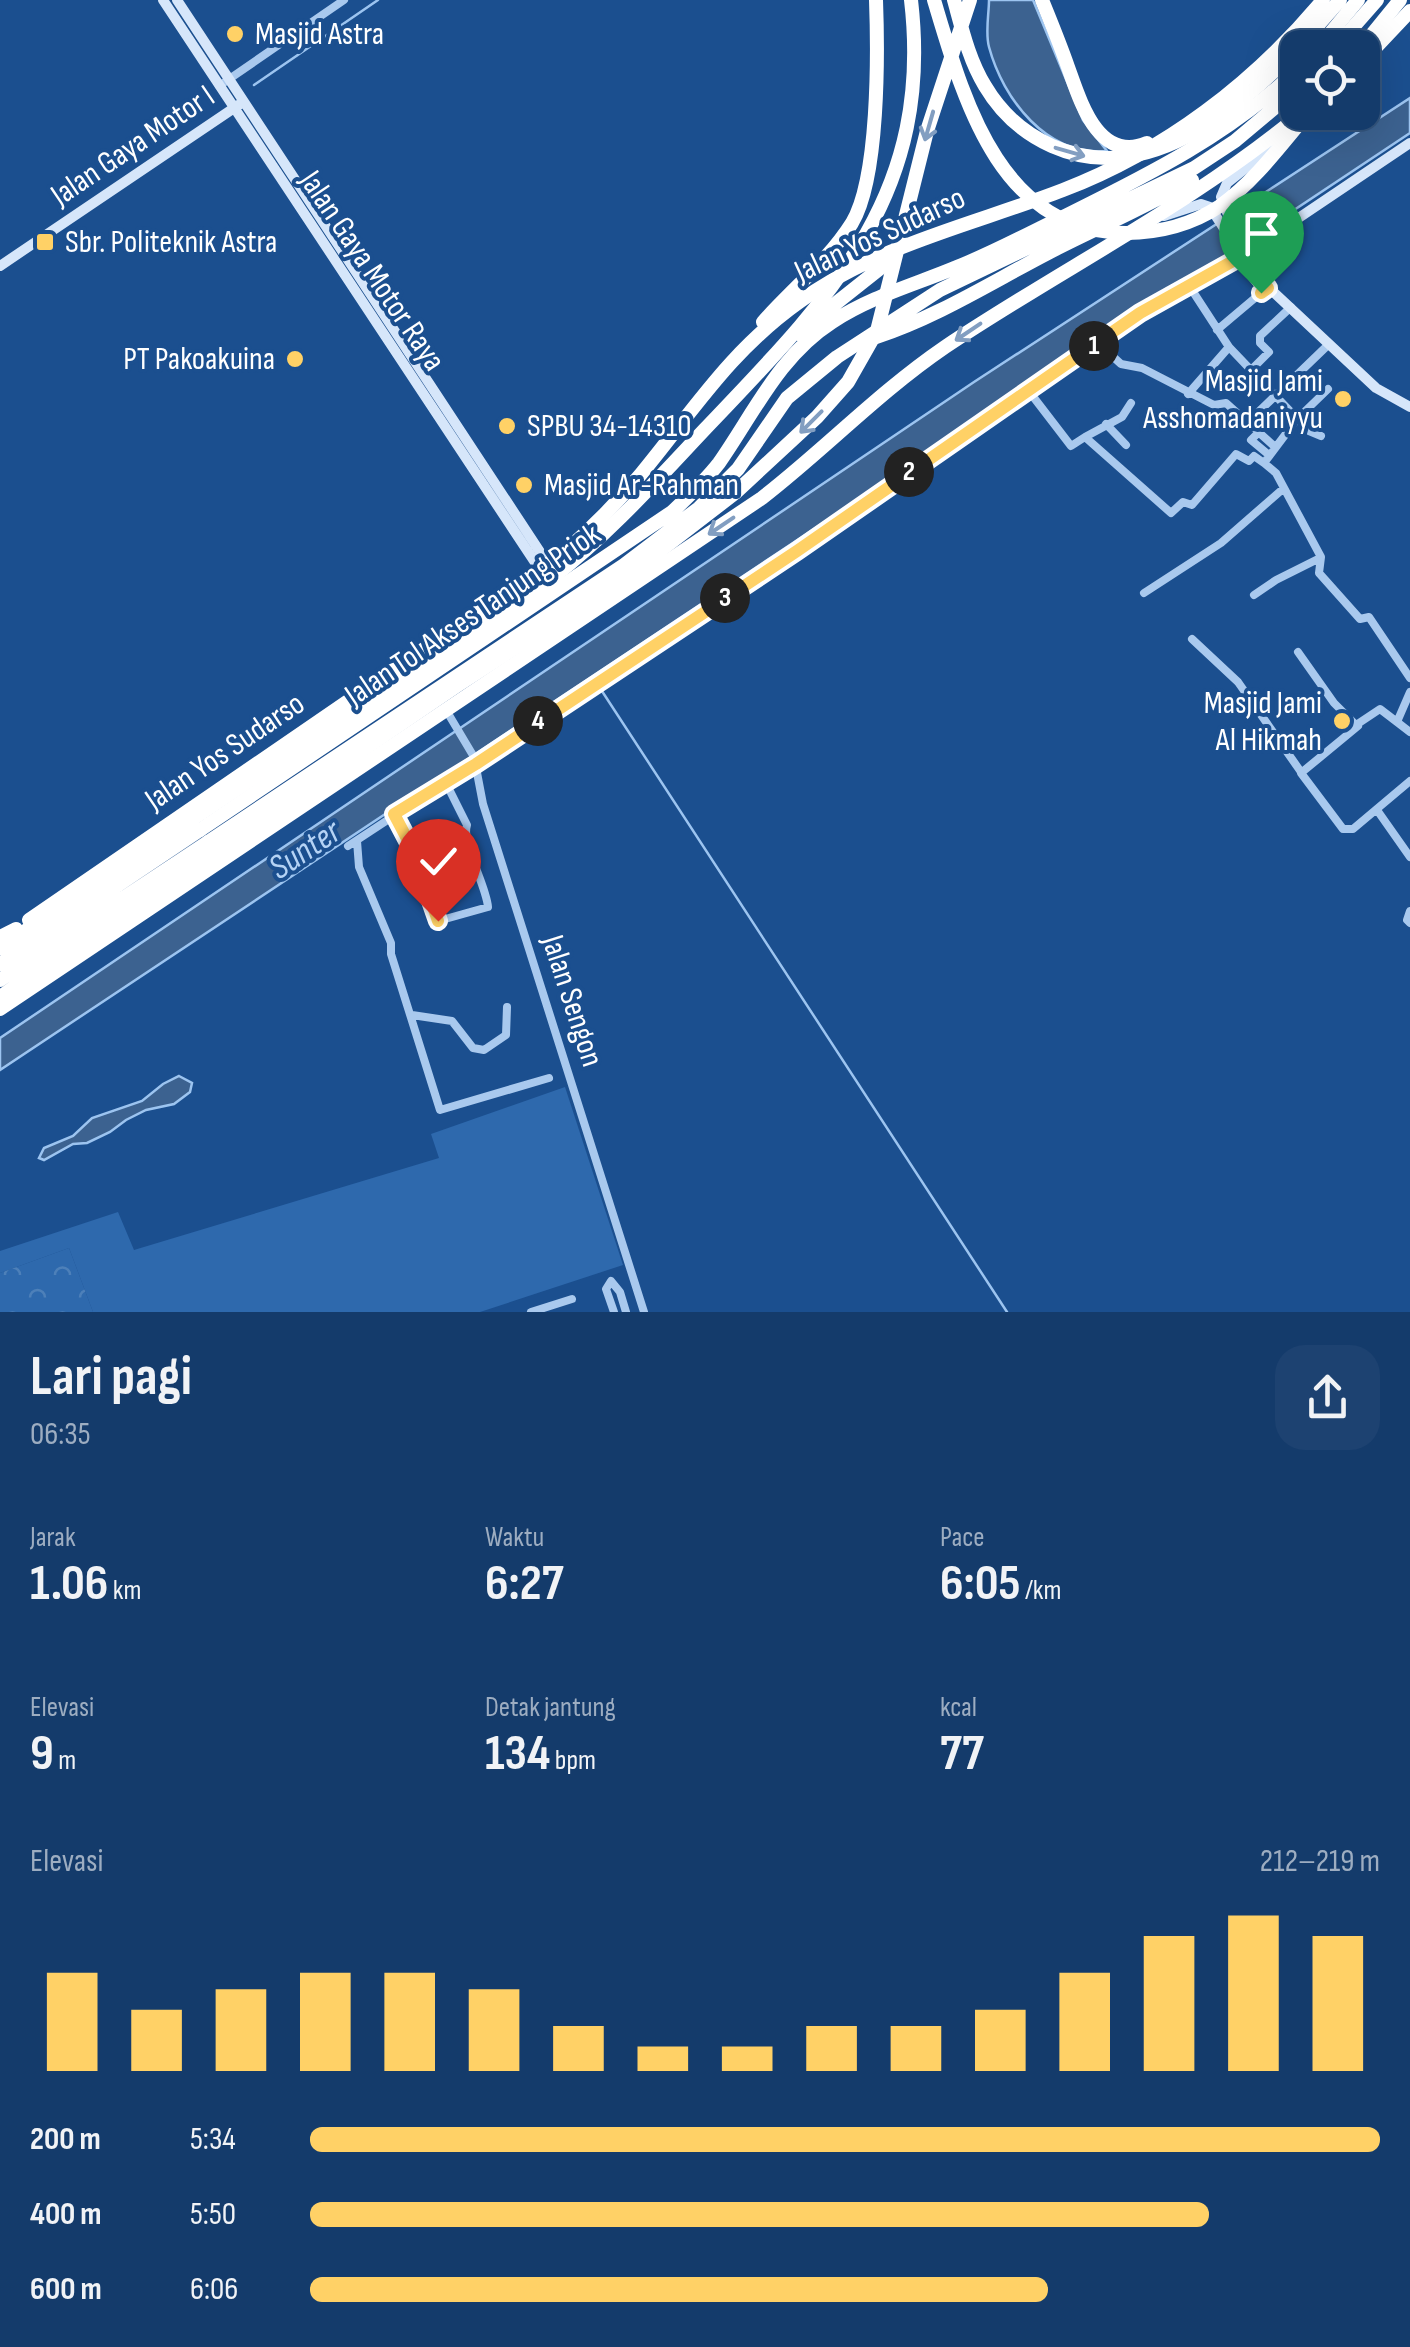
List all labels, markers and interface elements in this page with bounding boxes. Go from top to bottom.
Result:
place label: Masjid Astra [255,15,384,54]
marker: Masjid Astra [224,23,246,45]
map controls [1280,30,1380,130]
button: locate [1280,30,1380,130]
street label: Jalan Gaya Motor I [43,77,222,216]
one-way arrow [918,110,937,141]
one-way arrow [1054,143,1085,162]
street label: Jalan Gaya Motor Raya [290,163,453,379]
street label: Jalan Yos Sudarso [788,179,971,292]
pin [1219,191,1304,294]
icon: arrive [1234,206,1289,261]
place label: Sbr. Politeknik Astra [65,223,277,262]
marker: Sbr. Politeknik Astra [34,231,56,253]
one-way arrow [954,321,982,342]
pin: 1 [1069,321,1119,371]
text: 1 [1089,329,1099,362]
place label: PT Pakoakuina [123,340,275,379]
marker: PT Pakoakuina [284,348,306,370]
place label: Masjid Jami Asshomadaniyyu [1142,362,1323,438]
marker: Masjid Jami Asshomadaniyyu [1332,388,1354,410]
place label: SPBU 34-14310 [527,407,692,446]
one-way arrow [800,410,824,434]
marker: SPBU 34-14310 [496,415,518,437]
pin: 2 [884,447,934,497]
text: 2 [903,455,915,488]
place label: Masjid Ar-Rahman [544,466,739,505]
marker: Masjid Ar-Rahman [513,474,535,496]
street label: Jalan Tol Akses Tanjung Priok [337,515,608,716]
one-way arrow [707,515,735,536]
pin: 3 [700,573,750,623]
text: 3 [719,581,731,614]
street label: Jalan Yos Sudarso [137,684,312,820]
place label: Masjid Jami Al Hikmah [1204,684,1322,760]
pin: 4 [513,696,563,746]
text: 4 [531,704,545,737]
marker: Masjid Jami Al Hikmah [1331,710,1353,732]
water label: Sunter [261,810,350,889]
pin [396,819,481,922]
icon: check [411,834,466,889]
street label: Jalan Sengon [532,929,612,1072]
text: Lari pagi [30,1344,192,1411]
button: share [1275,1345,1380,1450]
text: 06:35 [30,1415,91,1454]
text: Jarak [30,1521,76,1554]
text: Waktu [485,1521,544,1554]
text: Pace [940,1521,985,1554]
text: 1.06 [30,1554,108,1614]
text: 6:27 [485,1554,563,1614]
text: 6:05 [940,1554,1021,1614]
text: km [108,1574,142,1607]
text: /km [1021,1574,1061,1607]
text: Elevasi [30,1691,94,1724]
text: Detak jantung [485,1691,616,1724]
text: kcal [940,1691,977,1724]
text: 9 [30,1724,54,1784]
text: 134 [485,1724,550,1784]
text: 77 [940,1724,984,1784]
text: m [54,1744,76,1777]
text: bpm [550,1744,596,1777]
text: Elevasi [30,1842,103,1881]
text: 212–219 m [1260,1842,1380,1881]
text: 200 m [30,2120,101,2159]
text: 5:34 [190,2120,236,2159]
text: 400 m [30,2195,102,2234]
text: 5:50 [190,2195,236,2234]
text: 600 m [30,2270,102,2309]
text: 6:06 [190,2270,238,2309]

